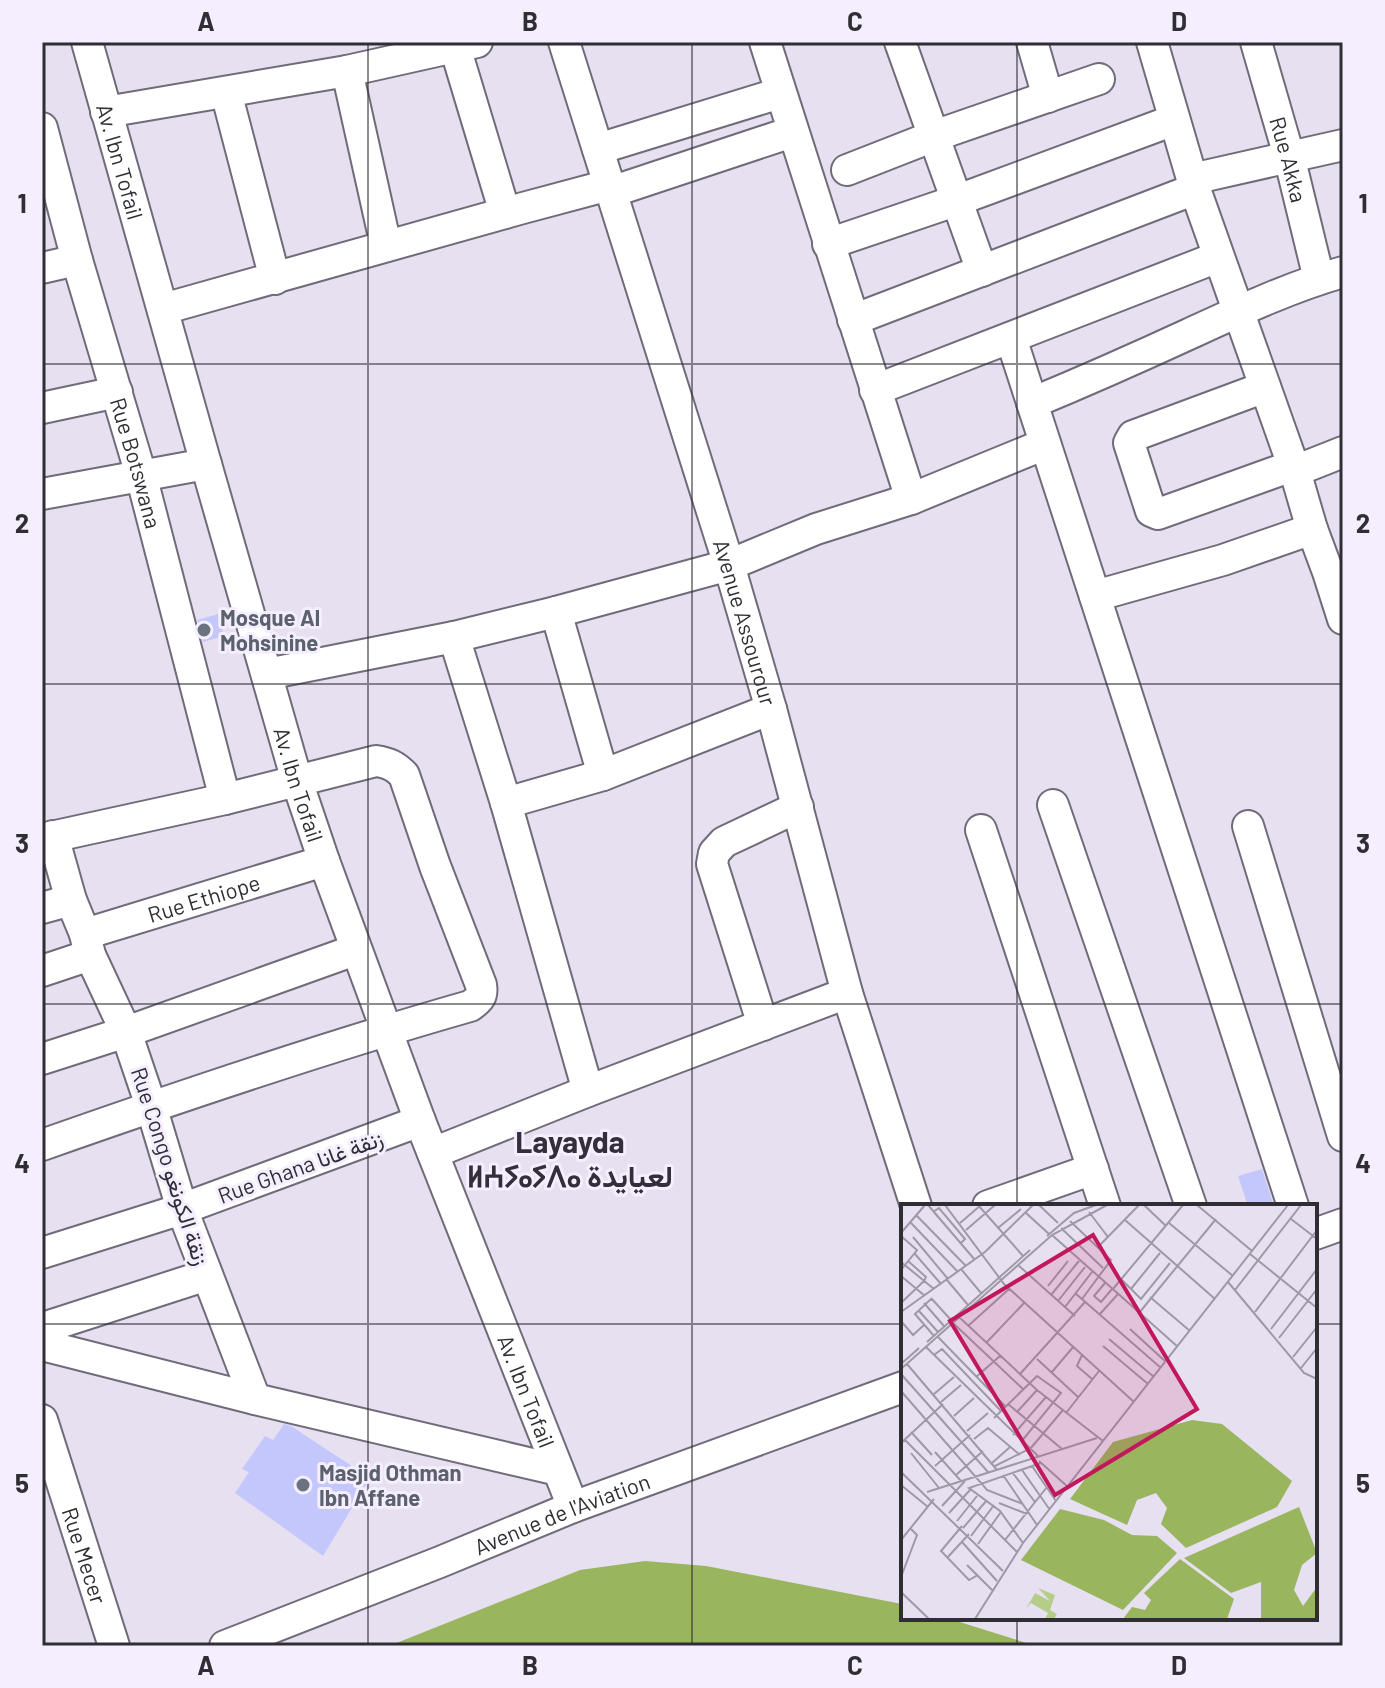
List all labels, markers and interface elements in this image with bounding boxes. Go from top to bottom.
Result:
text: A [197,5,215,36]
text: B [522,5,538,36]
text: C [847,5,863,36]
text: D [1171,5,1187,36]
street label: Av. Ibn Tofail [92,101,149,222]
street label: Rue Akka [1265,113,1313,205]
text: 1 [17,187,27,218]
text: 1 [1358,187,1368,218]
street label: Rue Botswana [106,394,167,531]
text: 2 [15,507,29,538]
text: 2 [1356,507,1370,538]
street label: Avenue Assourour [709,536,782,708]
place label: Mosque Al Mohsinine [220,604,320,655]
marker: Mosque Al Mohsinine [195,621,213,639]
street label: Av. Ibn Tofail [269,724,330,845]
text: 3 [15,827,29,858]
text: 3 [1356,827,1370,858]
street label: Rue Ethiope [144,868,263,927]
street label: Rue Congo زنقة الكونغو [125,1064,215,1269]
district label: Layayda ⵍⵄⵢⴰⵢⴷⴰ لعيايدة [467,1123,673,1194]
street label: Rue Ghana زنقة غانا [214,1124,387,1210]
text: 4 [14,1147,30,1178]
text: 4 [1355,1147,1371,1178]
inset map [901,1204,1317,1620]
street label: Av. Ibn Tofail [493,1331,561,1451]
place label: Masjid Othman Ibn Affane [319,1459,462,1510]
text: 5 [15,1467,29,1498]
street label: Avenue de l'Aviation [470,1467,653,1560]
text: 5 [1356,1467,1370,1498]
marker: Masjid Othman Ibn Affane [294,1476,312,1494]
street label: Rue Mecer [58,1504,113,1607]
text: A [197,1649,215,1680]
text: B [522,1649,538,1680]
text: C [847,1649,863,1680]
text: D [1171,1649,1187,1680]

